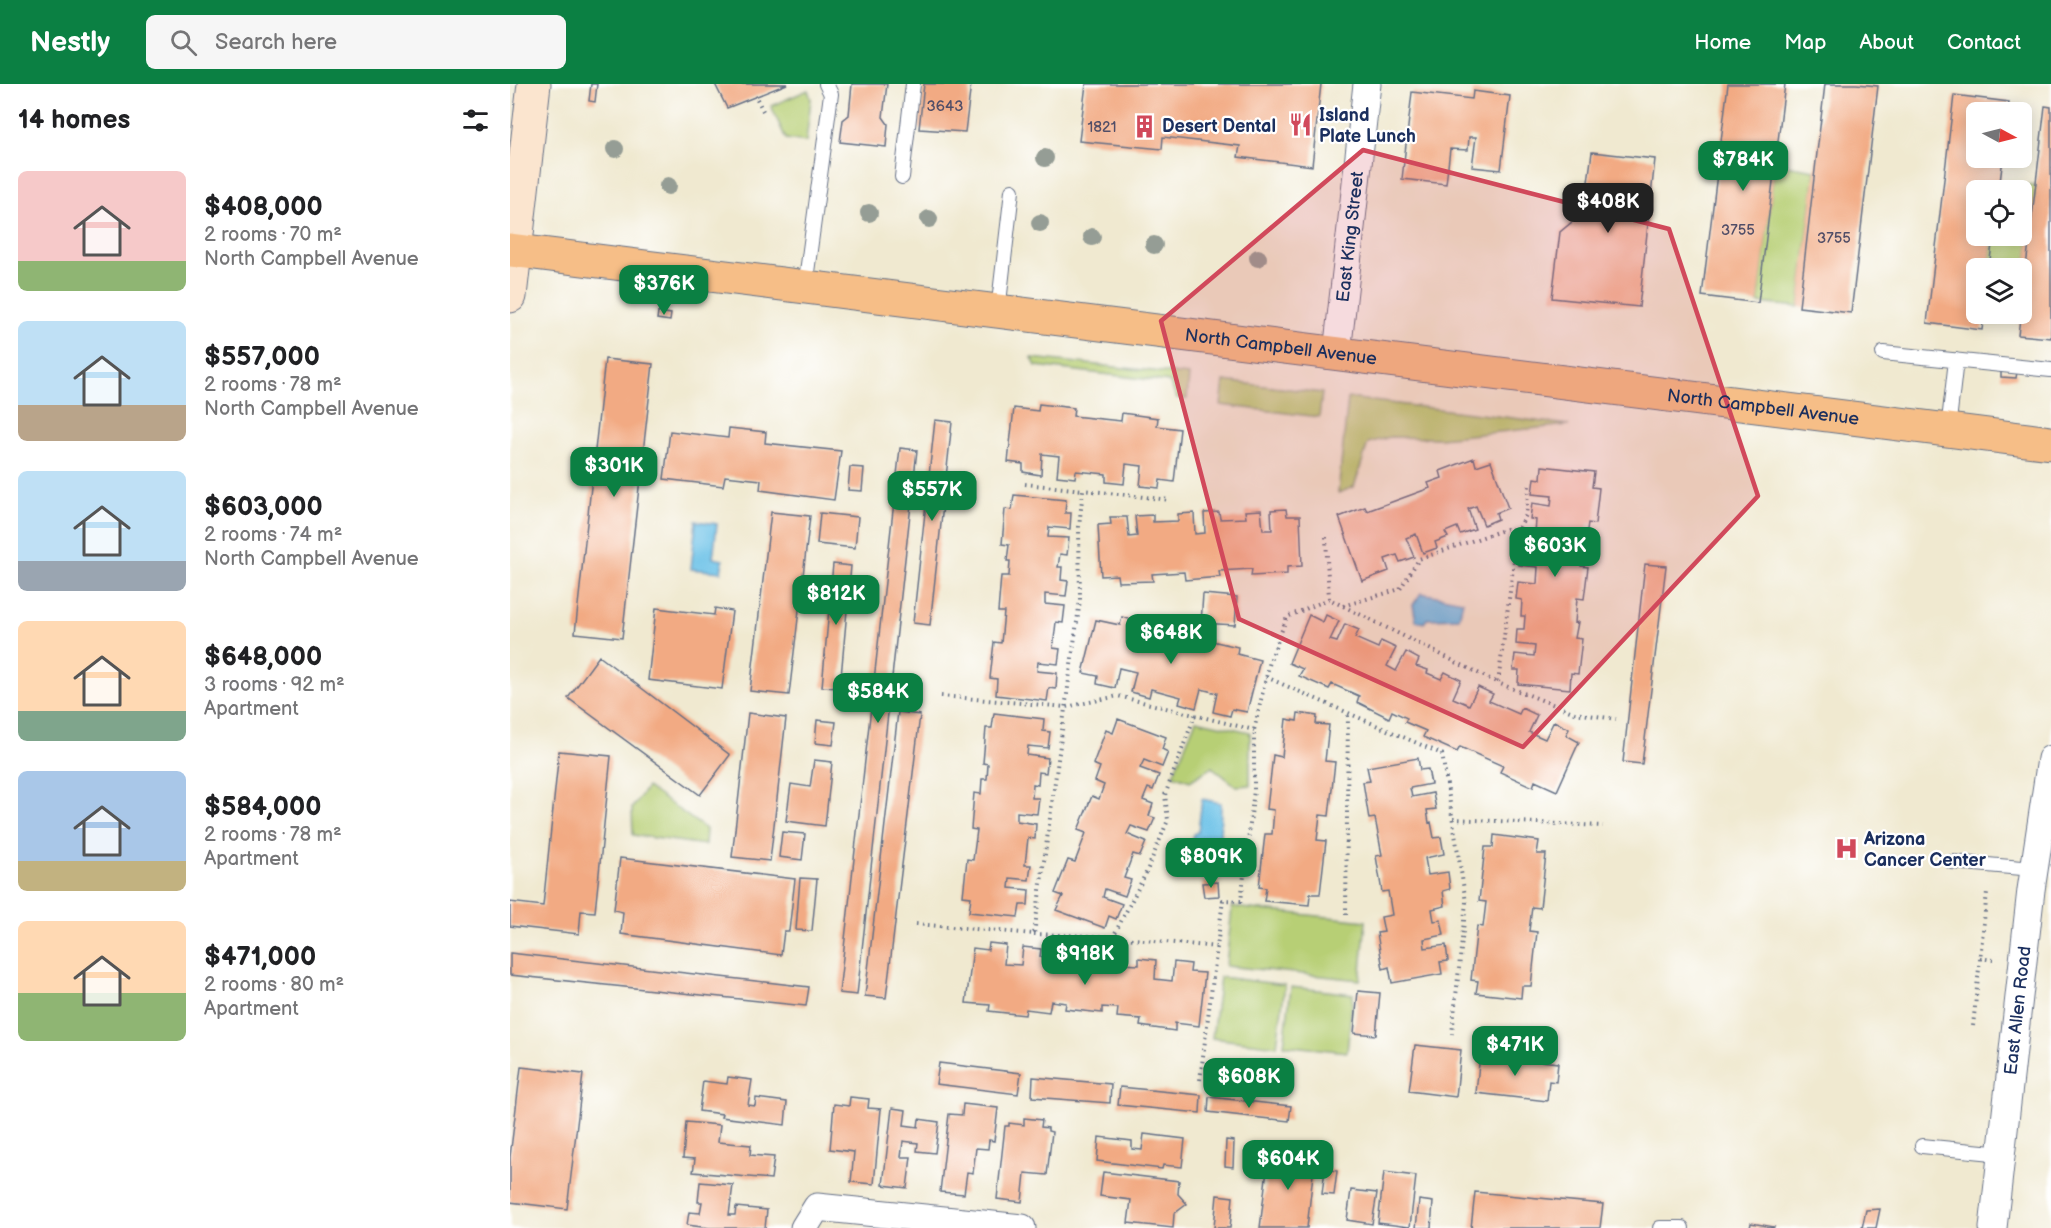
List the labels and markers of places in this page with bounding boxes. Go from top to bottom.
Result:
place label: Island Plate Lunch [1319,105,1416,147]
restaurant icon: Island Plate Lunch [1288,112,1314,138]
building icon: Desert Dental [1131,113,1157,139]
place label: Desert Dental [1162,116,1276,137]
pin: $784K [1701,141,1785,192]
pin: $408K [1566,183,1650,234]
pin: $376K [622,265,706,316]
pin: $301K [572,447,656,498]
pin: $557K [890,471,974,522]
pin: $603K [1513,527,1597,578]
pin: $812K [794,575,878,626]
pin: $648K [1129,614,1213,665]
pin: $584K [836,673,920,724]
place label: Arizona Cancer Center [1863,829,1987,871]
hospital icon: Arizona Cancer Center [1833,836,1859,862]
pin: $809K [1169,838,1253,889]
pin: $918K [1043,935,1127,986]
pin: $471K [1473,1026,1557,1077]
pin: $608K [1207,1058,1291,1109]
pin: $604K [1246,1140,1330,1191]

